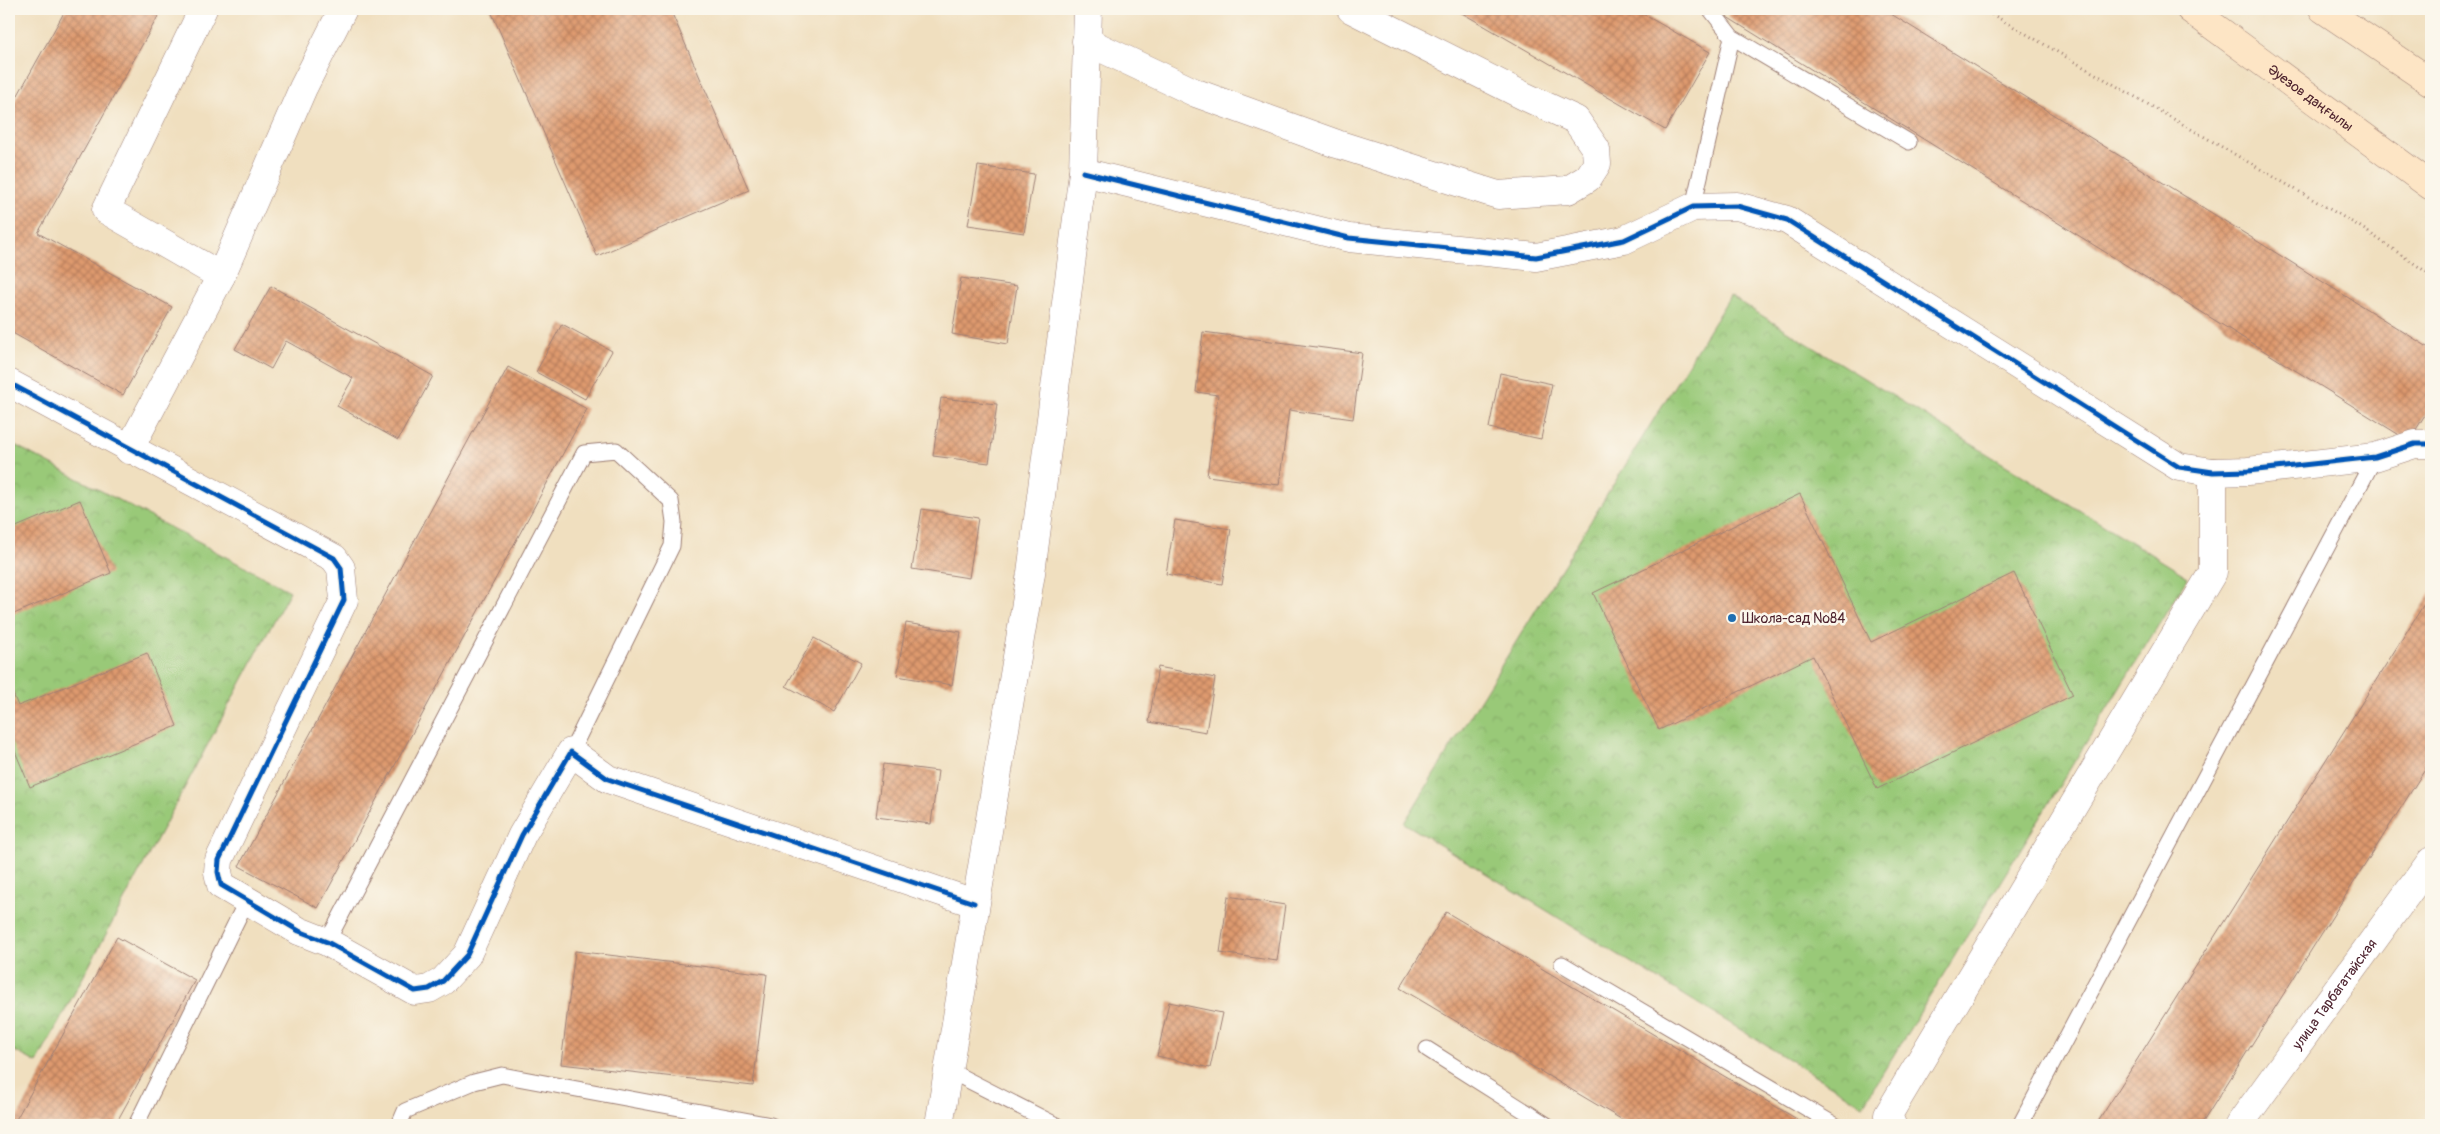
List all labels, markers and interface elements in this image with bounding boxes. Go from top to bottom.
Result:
street label: Әуезов даңғылы [2265,61,2356,135]
place label: Школа-сад №84 [1742,610,1845,627]
marker: Школа-сад №84 [1726,612,1738,624]
street label: улица Тарбагатайская [2288,936,2381,1054]

